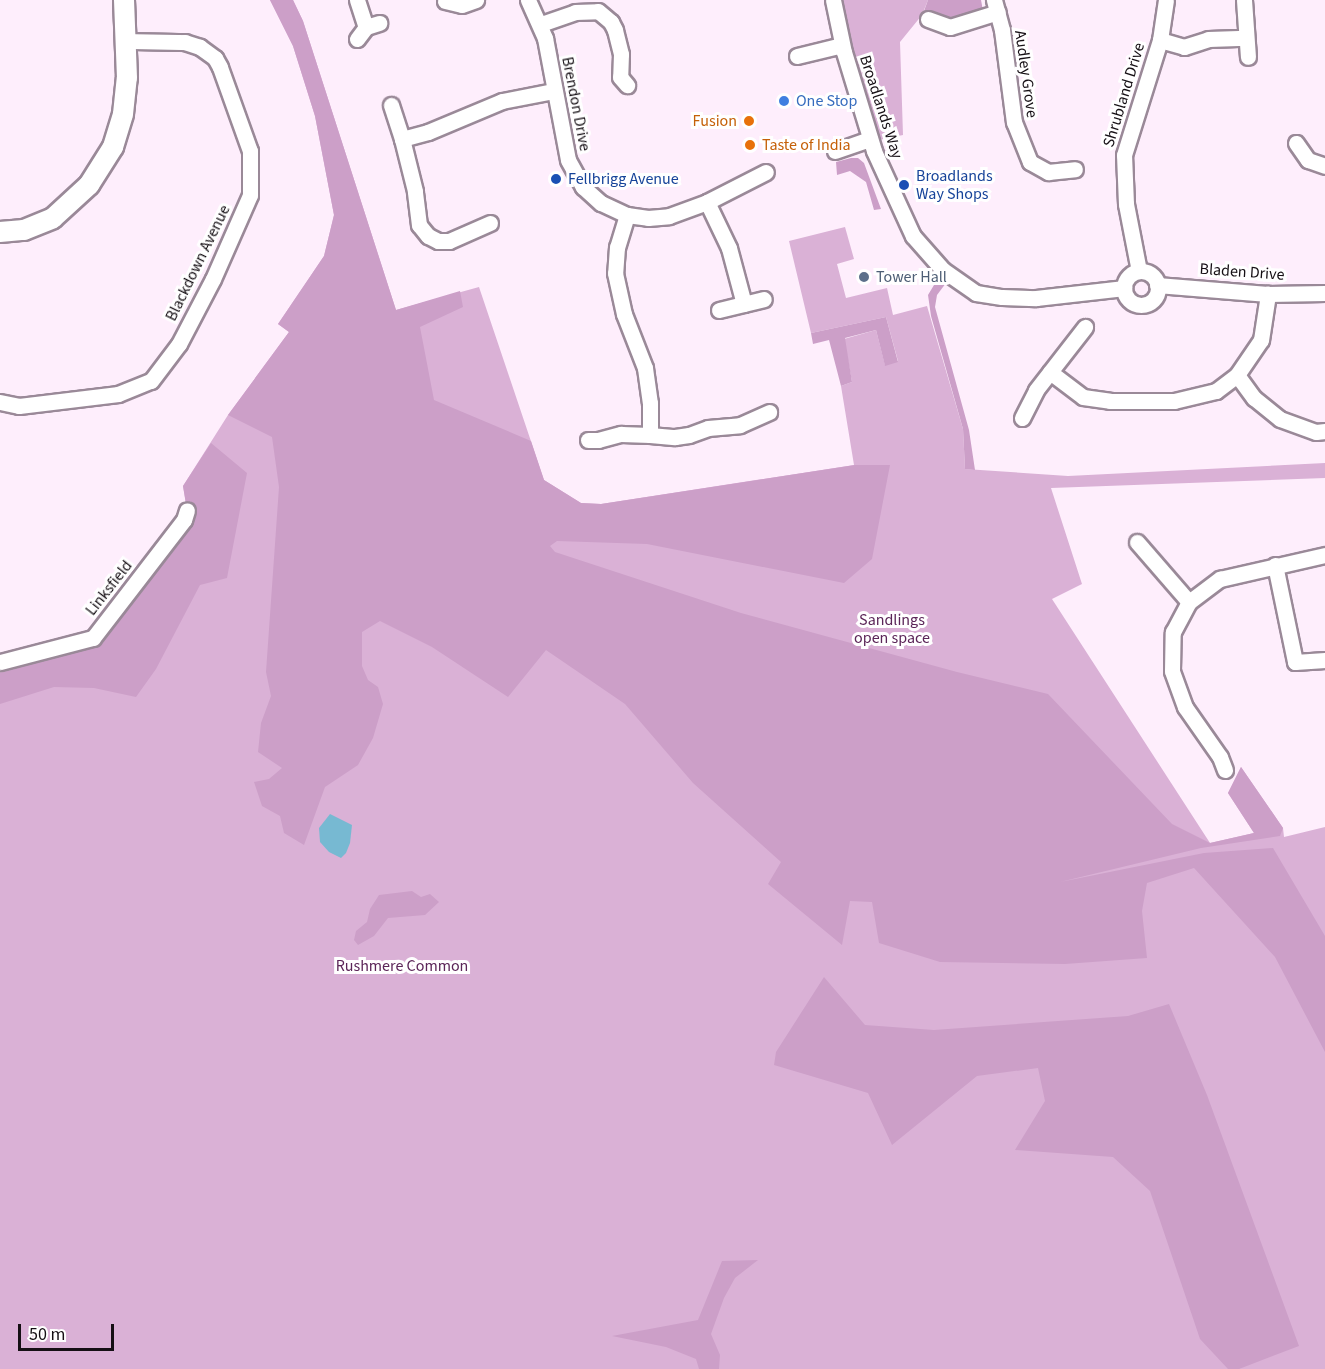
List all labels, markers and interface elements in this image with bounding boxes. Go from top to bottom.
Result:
street label: Audley Grove [1010,29,1042,119]
street label: Shrubland Drive [1099,41,1149,149]
street label: Broadlands Way [855,53,907,161]
street label: Brendon Drive [557,55,595,153]
place label: One Stop [796,91,857,111]
marker: One Stop [777,94,791,108]
place label: Fusion [693,111,737,131]
marker: Fusion [742,114,756,128]
place label: Taste of India [762,135,851,155]
marker: Taste of India [743,138,757,152]
place label: Broadlands Way Shops [916,166,993,204]
place label: Fellbrigg Avenue [568,169,679,189]
marker: Fellbrigg Avenue [549,172,563,186]
marker: Broadlands Way Shops [897,178,911,192]
street label: Blackdown Avenue [162,202,234,324]
street label: Bladen Drive [1199,259,1285,285]
place label: Tower Hall [876,267,947,287]
marker: Tower Hall [857,270,871,284]
street label: Linksfield [82,557,136,619]
park label: Sandlings open space [854,610,930,648]
park label: Rushmere Common [336,956,468,976]
scale bar [21,1312,117,1350]
text: 50 m [29,1322,65,1347]

